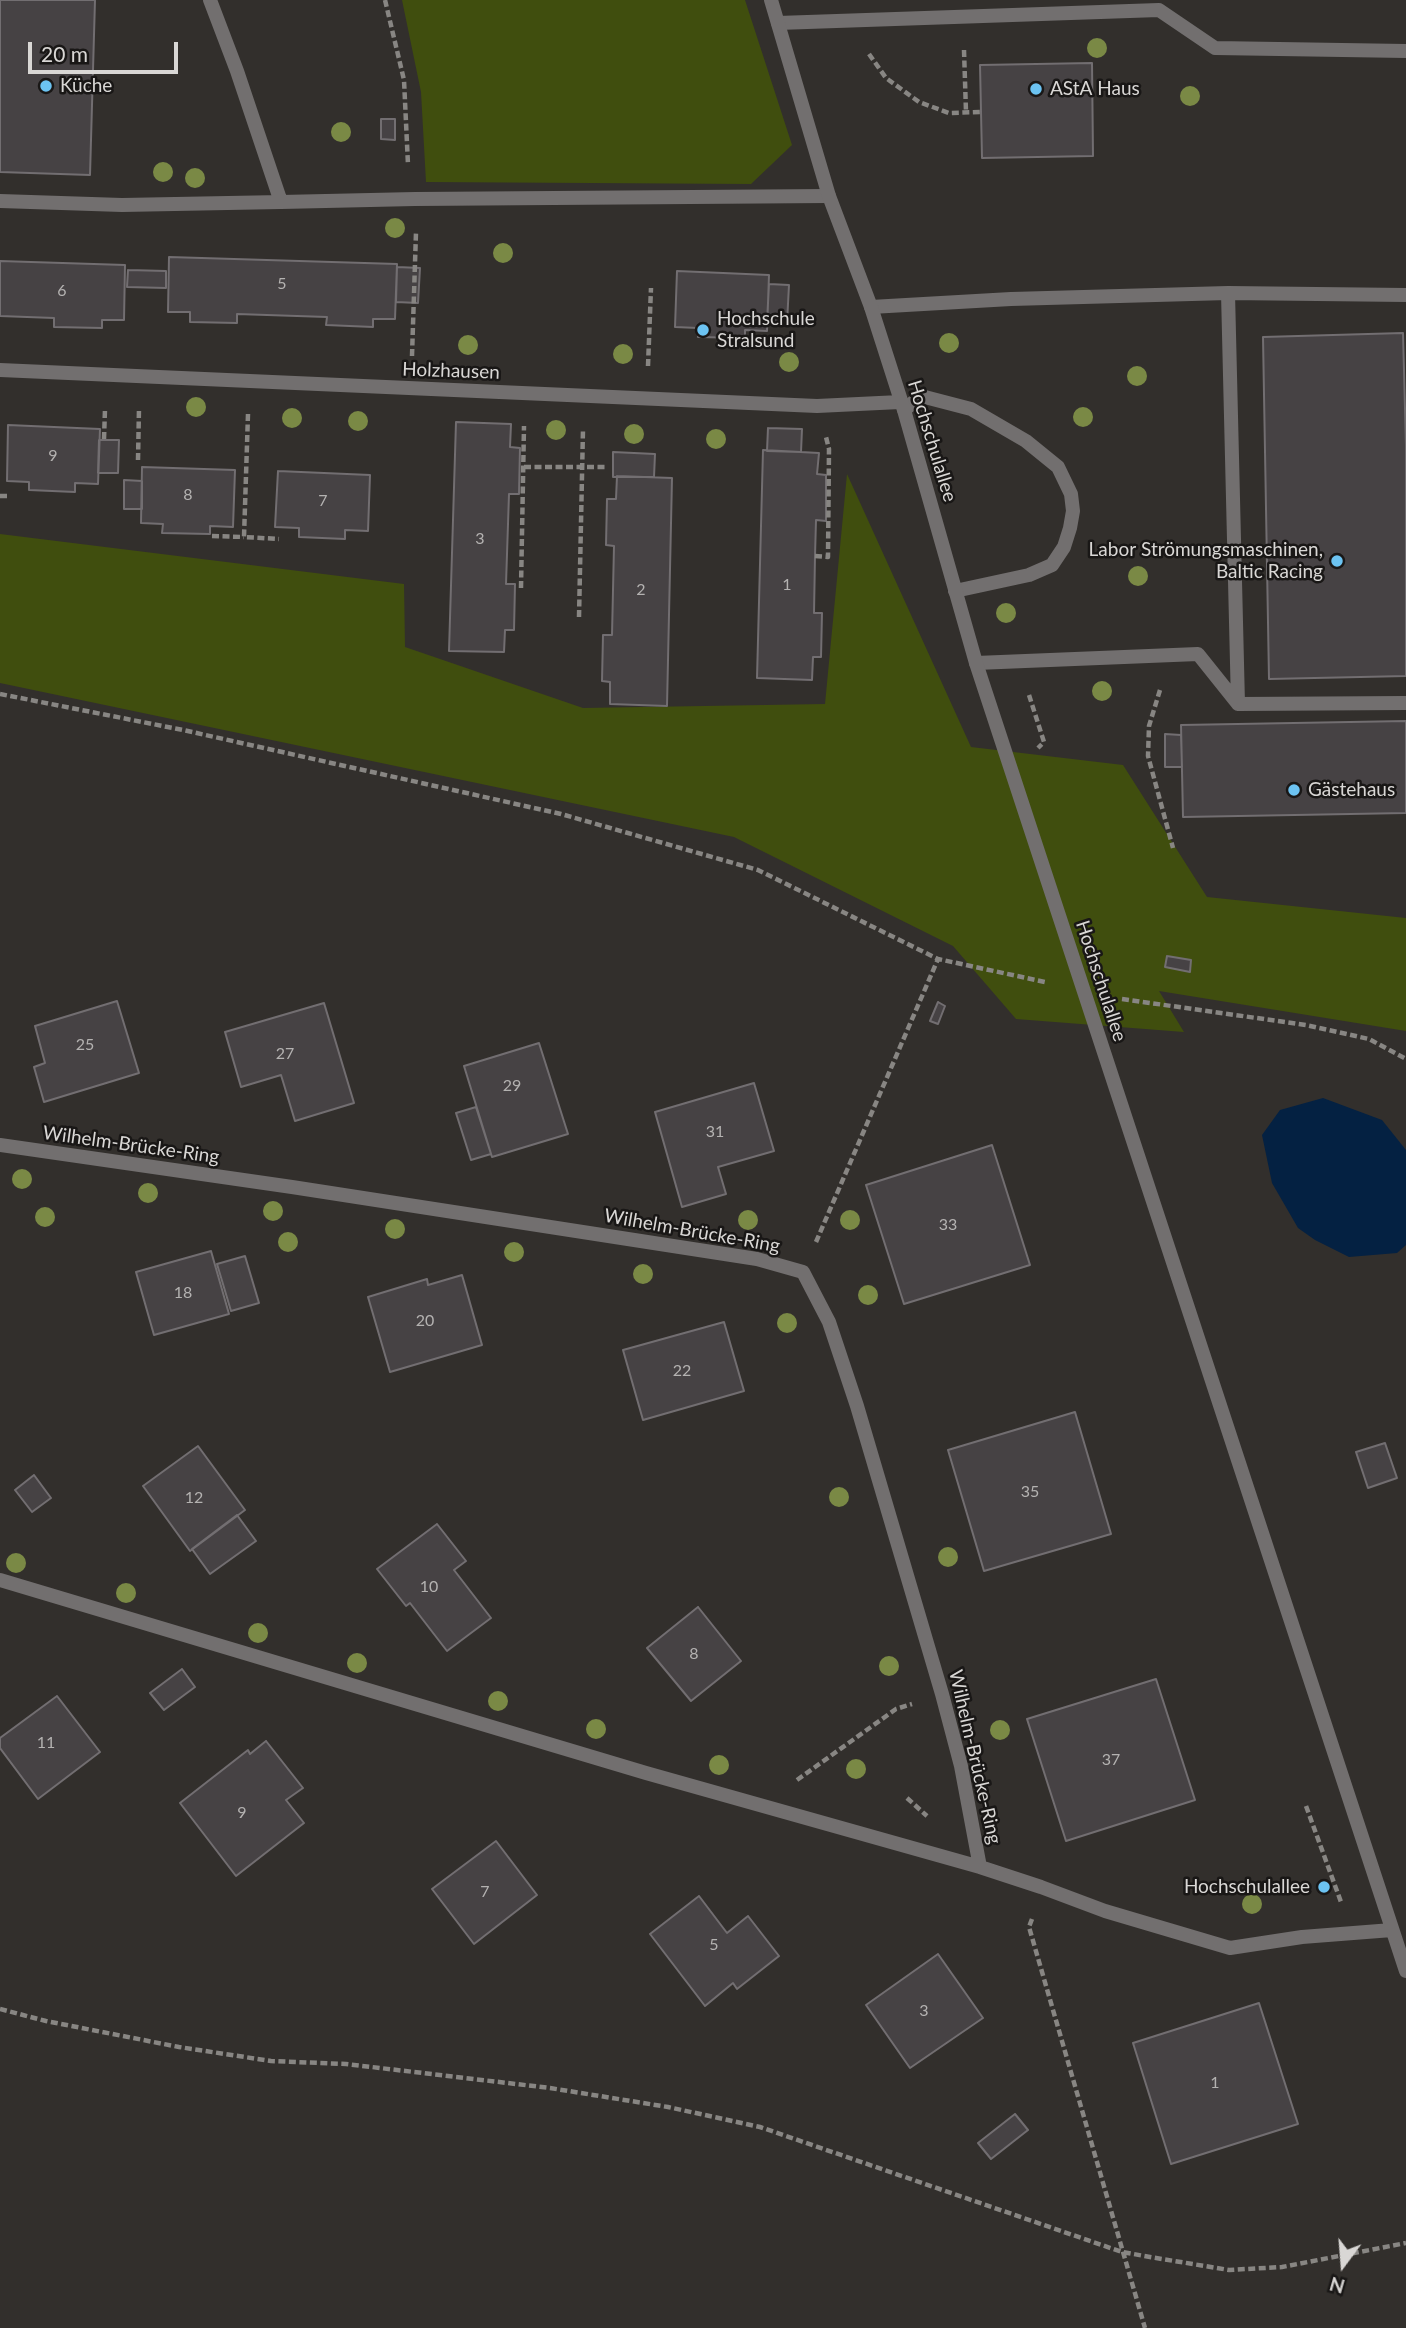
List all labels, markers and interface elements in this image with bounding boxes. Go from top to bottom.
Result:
scale bar [32,28,182,72]
text: 20 m [41,41,88,66]
place label: Küche [60,75,112,97]
marker: Küche [38,78,54,94]
place label: AStA Haus [1050,78,1140,100]
marker: AStA Haus [1028,81,1044,97]
house number: 5 [277,274,287,294]
house number: 6 [57,281,67,301]
place label: Hochschule Stralsund [717,308,815,352]
marker: Hochschule Stralsund [695,322,711,338]
street label: Holzhausen [402,358,500,384]
street label: Hochschulallee [903,377,961,505]
house number: 9 [48,446,58,466]
house number: 8 [183,485,193,505]
house number: 7 [318,491,328,511]
house number: 3 [475,529,485,549]
place label: Labor Strömungsmaschinen, Baltic Racing [1089,539,1323,583]
marker: Labor Strömungsmaschinen, Baltic Racing [1329,553,1345,569]
house number: 1 [782,575,792,595]
house number: 2 [636,580,646,600]
place label: Gästehaus [1308,779,1395,801]
marker: Gästehaus [1286,782,1302,798]
street label: Hochschulallee [1071,918,1131,1044]
house number: 25 [76,1035,94,1055]
house number: 27 [276,1044,294,1064]
house number: 29 [503,1076,521,1096]
street label: Wilhelm-Brücke-Ring [41,1121,221,1169]
house number: 31 [706,1122,724,1142]
street label: Wilhelm-Brücke-Ring [602,1204,782,1258]
house number: 33 [939,1215,957,1235]
house number: 18 [174,1283,192,1303]
house number: 20 [416,1311,434,1331]
house number: 22 [673,1361,691,1381]
house number: 35 [1021,1482,1039,1502]
house number: 12 [185,1488,203,1508]
house number: 10 [420,1577,438,1597]
house number: 8 [689,1644,699,1664]
street label: Wilhelm-Brücke-Ring [944,1668,1006,1846]
house number: 11 [37,1733,55,1753]
house number: 37 [1102,1750,1120,1770]
house number: 9 [237,1803,247,1823]
place label: Hochschulallee [1184,1876,1310,1898]
marker: Hochschulallee [1316,1879,1332,1895]
house number: 7 [480,1882,490,1902]
house number: 5 [709,1935,719,1955]
house number: 3 [919,2001,929,2021]
house number: 1 [1210,2073,1220,2093]
north arrow [1308,2230,1378,2300]
text: N [1327,2273,1347,2299]

